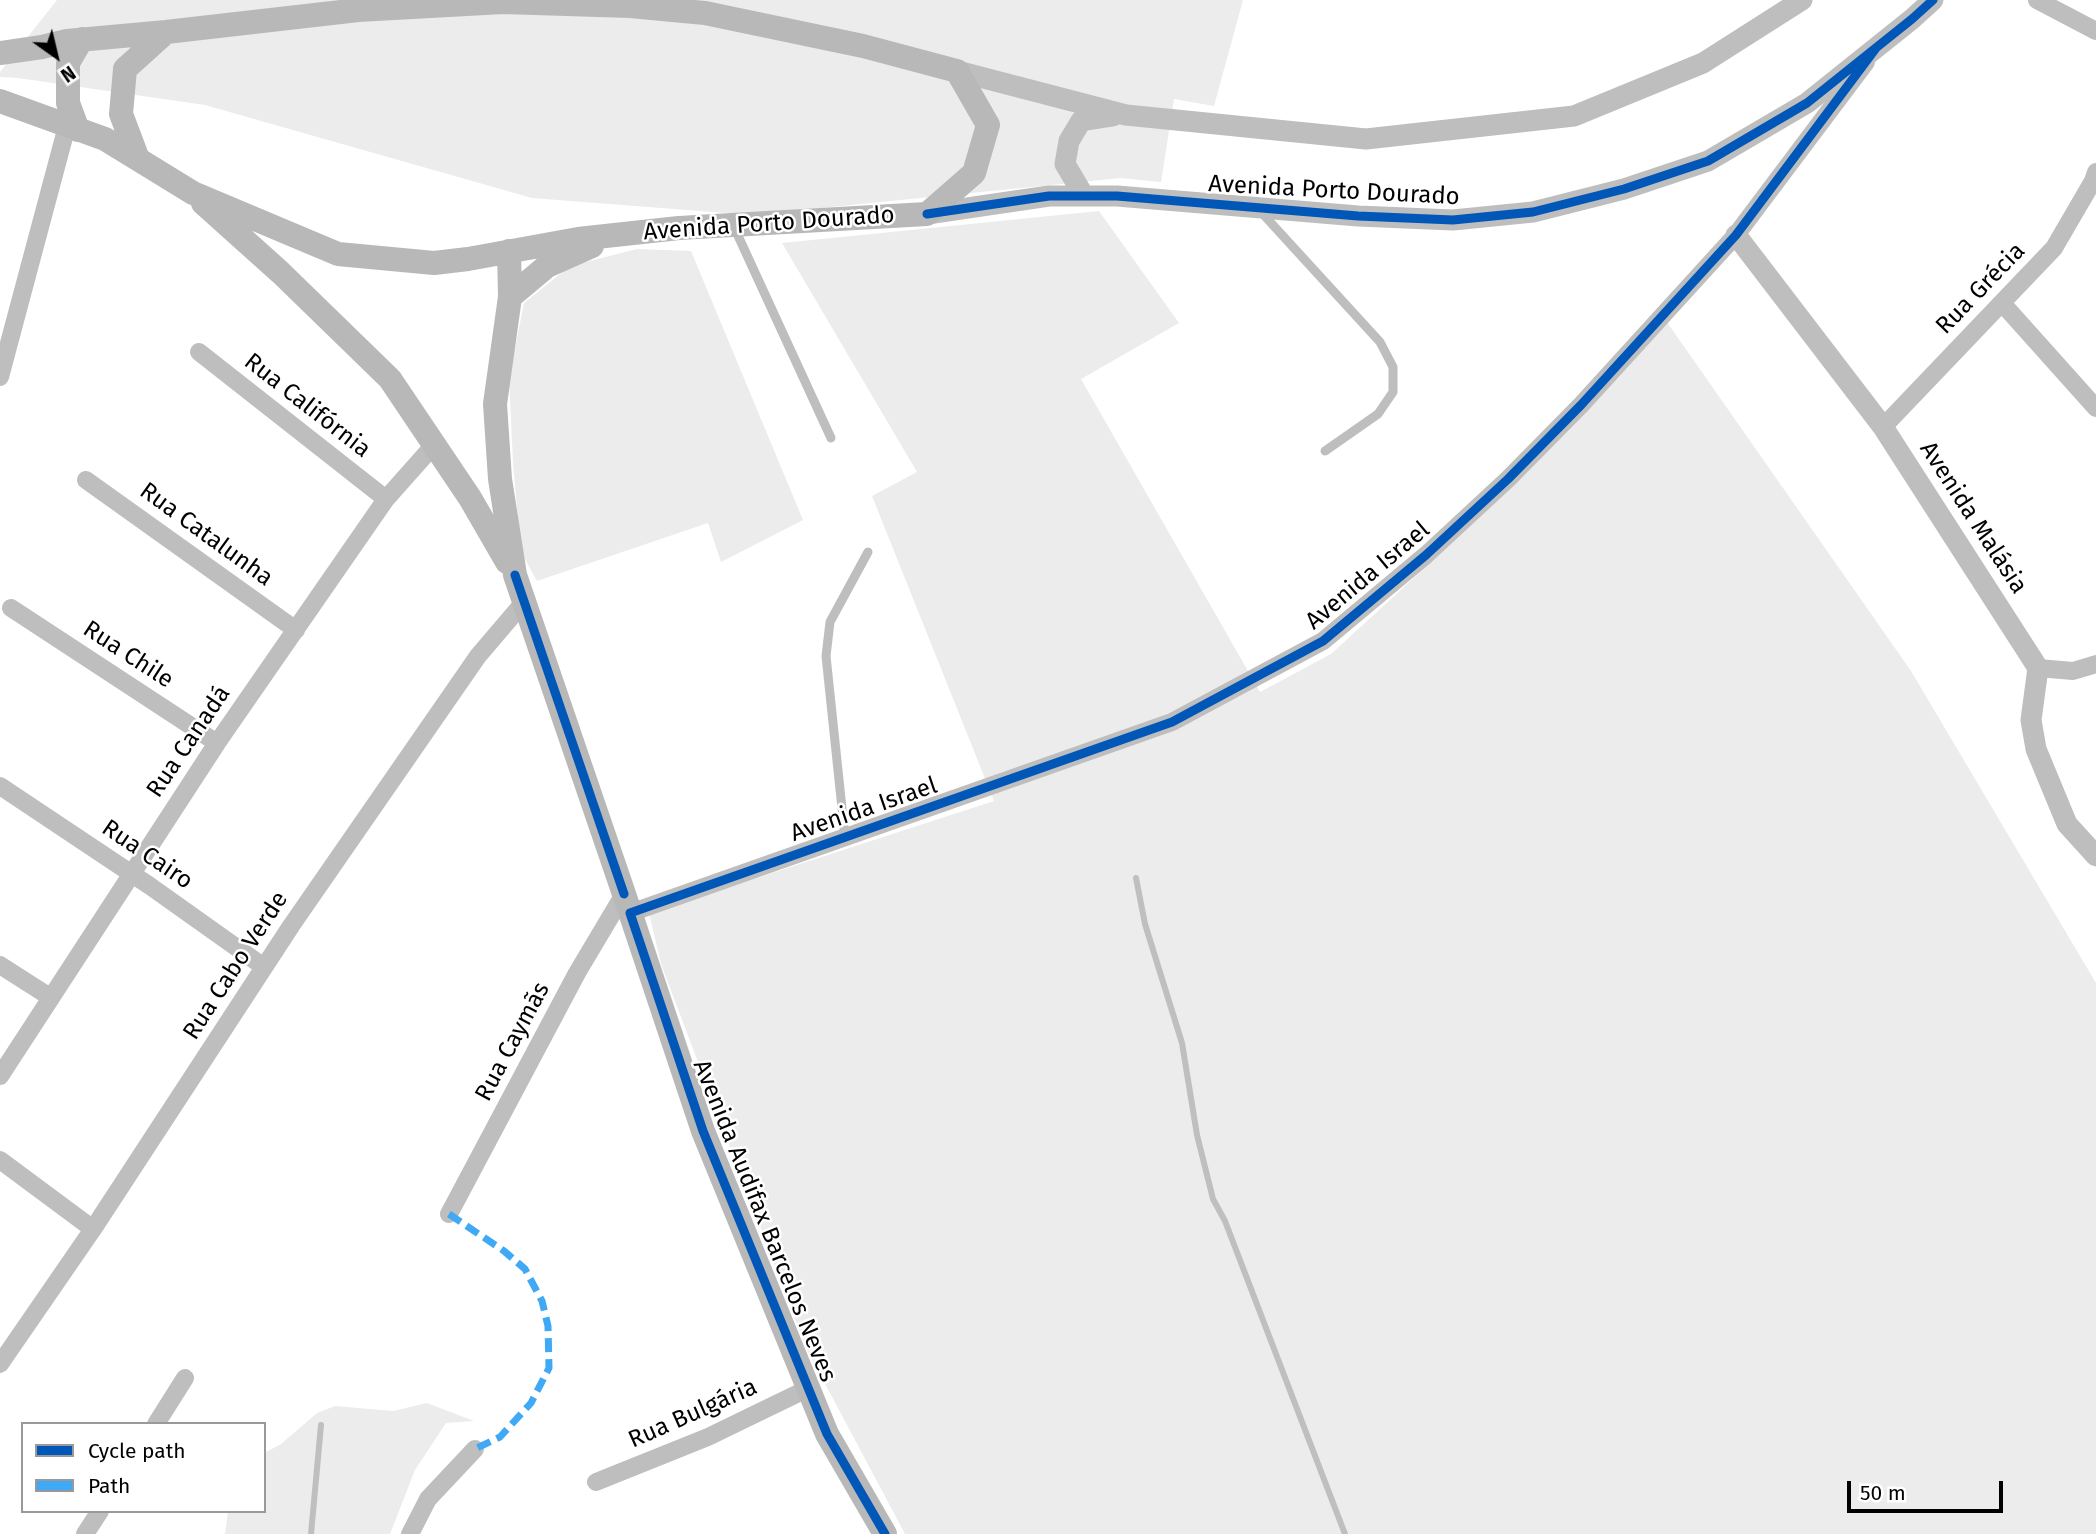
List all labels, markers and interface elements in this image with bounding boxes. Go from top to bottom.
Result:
north arrow [21,21,91,91]
text: N [56,61,80,87]
street label: Avenida Porto Dourado [1208,170,1460,212]
street label: Avenida Porto Dourado [642,201,896,247]
street label: Rua Grécia [1930,237,2032,341]
street label: Rua Califórnia [238,348,376,464]
street label: Avenida Malásia [1913,437,2033,599]
street label: Rua Catalunha [134,477,278,593]
street label: Avenida Israel [1300,516,1436,636]
street label: Rua Chile [77,615,179,695]
street label: Rua Canadá [141,681,237,803]
street label: Avenida Israel [787,771,941,849]
street label: Rua Cairo [96,814,198,896]
street label: Rua Cabo Verde [177,887,295,1045]
street label: Rua Caymãs [470,978,556,1106]
street label: Avenida Audifax Barcelos Neves [686,1056,842,1386]
street label: Rua Bulgária [624,1373,762,1455]
legend [21,1422,266,1513]
text: Cycle path [88,1438,186,1464]
scale bar [1851,1468,2007,1512]
text: Path [88,1473,130,1499]
text: 50 m [1860,1480,1906,1506]

